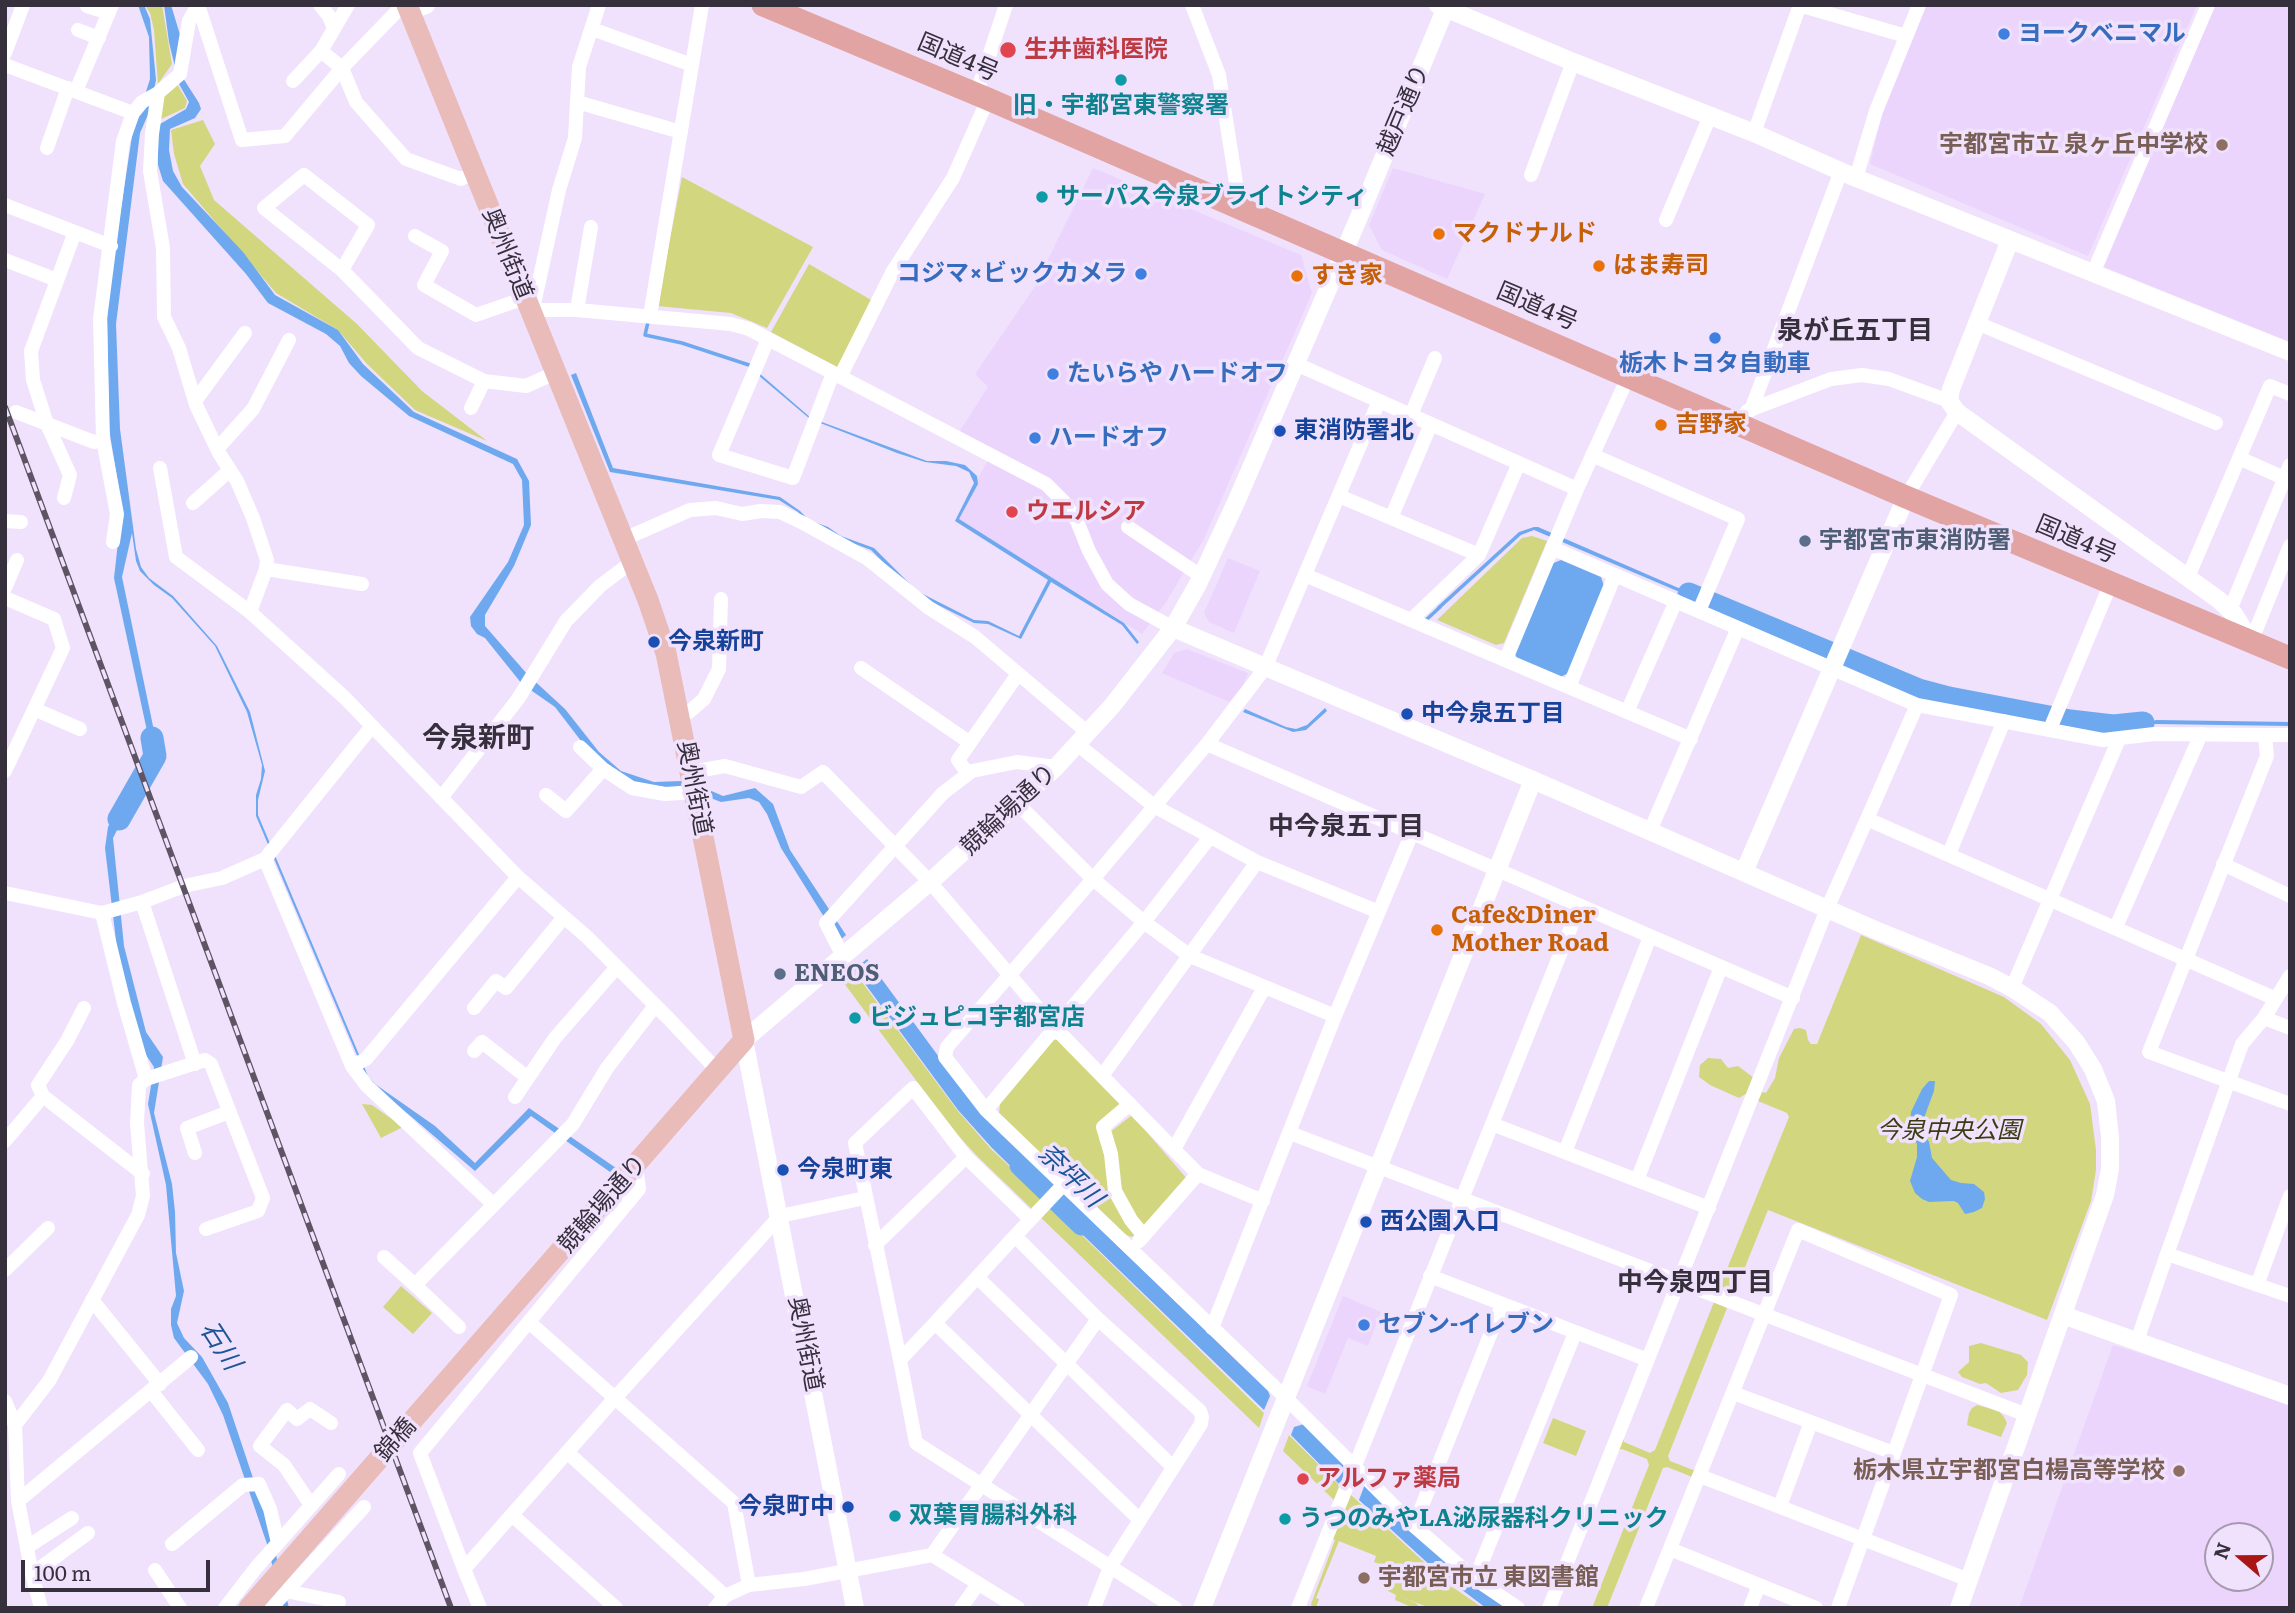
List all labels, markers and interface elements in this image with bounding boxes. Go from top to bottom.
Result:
place label: ヨークベニマル [2018,20,2186,48]
marker: ヨークベニマル [1996,26,2012,42]
street label: 国道4号 [913,28,1003,88]
place label: 生井歯科医院 [1024,36,1168,64]
marker: 生井歯科医院 [998,40,1018,60]
street label: 越戸通り [1372,60,1436,160]
marker: 旧・宇都宮東警察署 [1113,72,1129,88]
place label: 旧・宇都宮東警察署 [1013,92,1229,120]
place label: 宇都宮市立 泉ヶ丘中学校 [1939,131,2208,159]
marker: 宇都宮市立 泉ヶ丘中学校 [2214,137,2230,153]
place label: サーパス今泉ブライトシティ [1056,183,1368,211]
marker: サーパス今泉ブライトシティ [1034,189,1050,205]
street label: 奥州街道 [476,204,538,304]
place label: マクドナルド [1453,220,1597,248]
marker: マクドナルド [1431,226,1447,242]
place label: はま寿司 [1613,252,1709,280]
marker: はま寿司 [1591,258,1607,274]
place label: コジマ×ビックカメラ [897,260,1127,288]
place label: すき家 [1311,262,1383,290]
marker: コジマ×ビックカメラ [1133,266,1149,282]
marker: すき家 [1289,268,1305,284]
street label: 国道4号 [1492,277,1582,337]
district label: 泉が丘五丁目 [1777,315,1933,347]
marker: 栃木トヨタ自動車 [1707,330,1723,346]
place label: 栃木トヨタ自動車 [1619,350,1811,378]
place label: たいらや ハードオフ [1067,360,1288,388]
marker: たいらや ハードオフ [1045,366,1061,382]
place label: 吉野家 [1675,411,1747,439]
place label: 東消防署北 [1294,417,1414,445]
marker: 吉野家 [1653,417,1669,433]
marker: 東消防署北 [1272,423,1288,439]
place label: ハードオフ [1049,424,1169,452]
marker: ハードオフ [1027,430,1043,446]
place label: ウエルシア [1026,498,1146,526]
marker: ウエルシア [1004,504,1020,520]
street label: 国道4号 [2031,510,2121,570]
place label: 宇都宮市東消防署 [1819,527,2011,555]
marker: 宇都宮市東消防署 [1797,533,1813,549]
place label: 今泉新町 [668,628,764,656]
marker: 今泉新町 [646,634,662,650]
place label: 中今泉五丁目 [1421,700,1565,728]
marker: 中今泉五丁目 [1399,706,1415,722]
district label: 今泉新町 [422,722,534,756]
street label: 奥州街道 [671,738,717,838]
street label: 競輪場通り [955,759,1063,861]
district label: 中今泉五丁目 [1268,811,1424,843]
place label: Cafe&Diner Mother Road [1451,902,1609,958]
marker: Cafe&Diner Mother Road [1429,922,1445,938]
place label: ENEOS [794,960,879,988]
marker: ENEOS [772,966,788,982]
place label: ビジュピコ宇都宮店 [869,1004,1085,1032]
marker: ビジュピコ宇都宮店 [847,1010,863,1026]
park label: 今泉中央公園 [1877,1117,2021,1145]
water label: 奈坪川 [1031,1138,1109,1214]
street label: 競輪場通り [553,1149,653,1259]
place label: 今泉町東 [797,1156,893,1184]
marker: 今泉町東 [775,1162,791,1178]
place label: 西公園入口 [1380,1208,1500,1236]
marker: 西公園入口 [1358,1214,1374,1230]
district label: 中今泉四丁目 [1617,1267,1773,1299]
street label: 奥州街道 [782,1294,828,1394]
place label: セブン-イレブン [1378,1311,1554,1339]
water label: 石川 [193,1316,247,1376]
marker: セブン-イレブン [1356,1317,1372,1333]
street label: 錦橋 [369,1412,423,1468]
place label: 栃木県立宇都宮白楊高等学校 [1853,1457,2165,1485]
marker: 栃木県立宇都宮白楊高等学校 [2171,1463,2187,1479]
place label: アルファ薬局 [1317,1465,1461,1493]
marker: アルファ薬局 [1295,1471,1311,1487]
place label: 今泉町中 [738,1493,834,1521]
marker: 今泉町中 [840,1499,856,1515]
place label: 双葉胃腸科外科 [909,1502,1077,1530]
place label: うつのみやLA泌尿器科クリニック [1299,1505,1669,1533]
marker: 双葉胃腸科外科 [887,1508,903,1524]
marker: うつのみやLA泌尿器科クリニック [1277,1511,1293,1527]
north arrow [2204,1522,2274,1592]
text: N [2205,1538,2237,1563]
scale bar [24,1546,214,1590]
text: 100 m [34,1556,91,1587]
place label: 宇都宮市立 東図書館 [1378,1564,1599,1592]
marker: 宇都宮市立 東図書館 [1356,1570,1372,1586]

